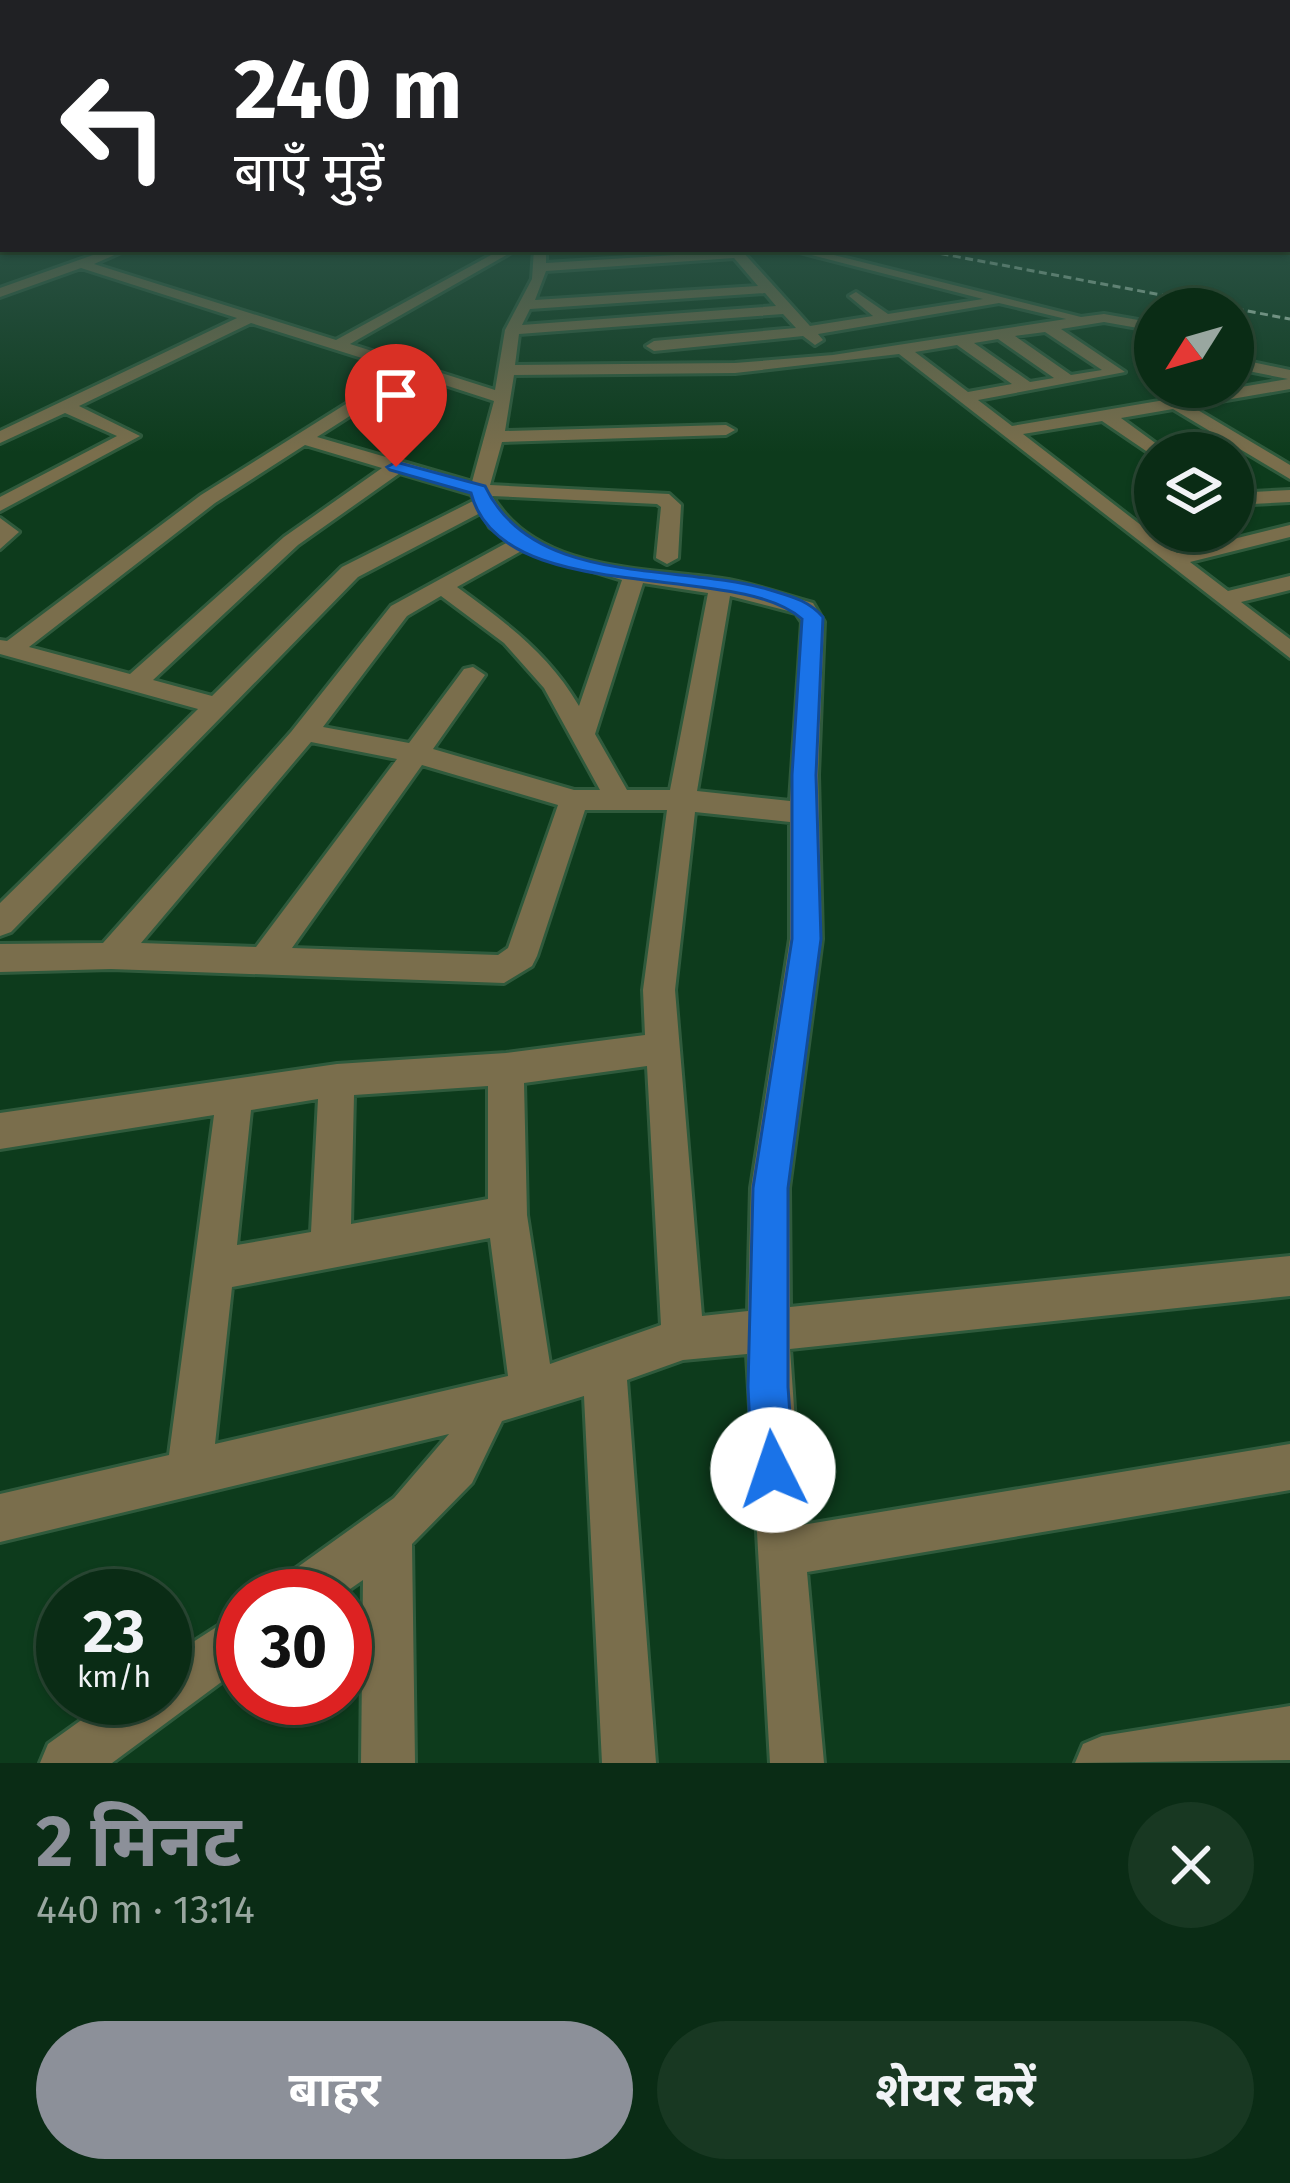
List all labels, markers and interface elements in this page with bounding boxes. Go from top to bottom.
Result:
text: 240 m [234,39,462,140]
icon: left [36,48,192,204]
text: बाएँ मुड़ें [234,141,384,205]
north arrow [1134,288,1254,408]
map controls [1134,288,1254,552]
pin [345,344,447,467]
icon: arrive [363,362,429,428]
button: layers [1134,432,1254,552]
position arrow [710,1407,836,1533]
speed limit sign: 30 [216,1569,372,1725]
text: 23 [83,1596,145,1668]
text: km/h [77,1659,151,1695]
text: 2 मिनट [36,1799,241,1885]
button: close [1128,1802,1254,1928]
text: 440 m · 13:14 [36,1887,255,1933]
button: बाहर [36,2021,633,2159]
button: शेयर करें [657,2021,1254,2159]

